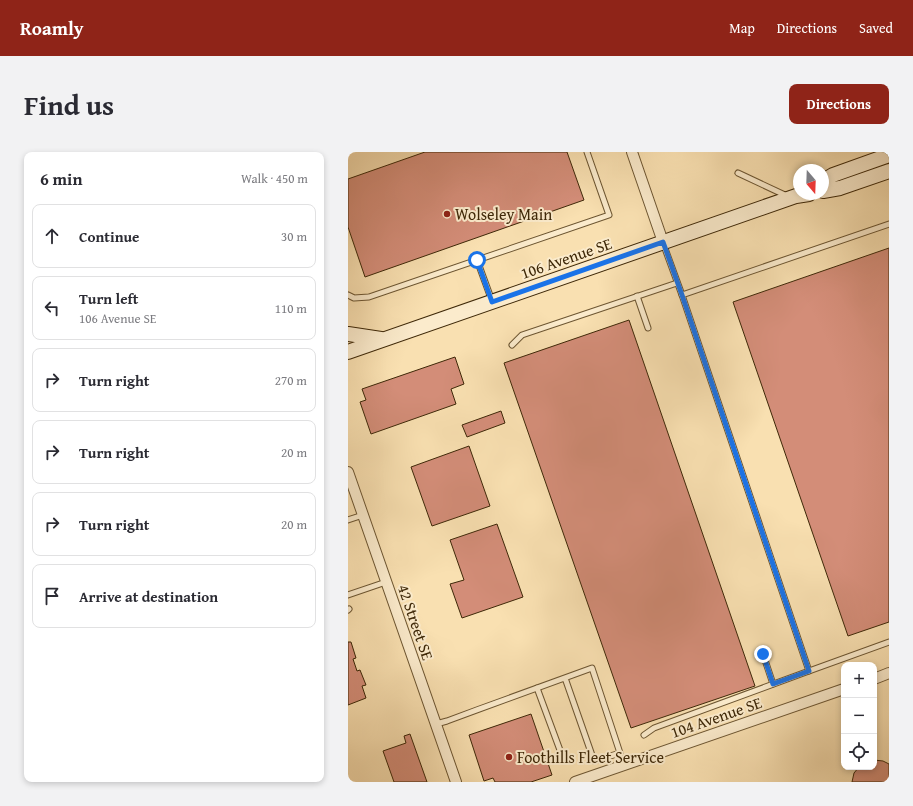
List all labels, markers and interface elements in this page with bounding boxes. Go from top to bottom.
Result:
text: Roamly [20,14,84,42]
text: Map [729,18,755,38]
text: Directions [777,18,837,38]
text: Saved [859,18,893,38]
text: Find us [24,84,114,125]
button: Directions [789,84,889,124]
north arrow [793,164,829,200]
text: 6 min [40,166,82,191]
text: Walk · 450 m [241,169,308,188]
place label: Wolseley Main [455,202,552,226]
marker: Wolseley Main [442,209,452,219]
icon: ahead [41,225,63,247]
text: Continue [79,226,140,247]
text: 30 m [281,227,307,246]
street label: 106 Avenue SE [517,231,615,285]
route start [468,251,486,269]
text: Turn left [79,288,138,309]
icon: left [41,297,63,319]
text: 110 m [275,299,307,318]
text: 106 Avenue SE [79,309,156,328]
icon: right [41,369,63,391]
text: Turn right [79,370,150,391]
text: 270 m [275,371,307,390]
icon: right [41,441,63,463]
text: Turn right [79,442,150,463]
text: 20 m [281,443,307,462]
icon: right [41,513,63,535]
text: Turn right [79,514,150,535]
text: 20 m [281,515,307,534]
street label: 42 Street SE [392,581,440,663]
icon: arrive [41,585,63,607]
text: Arrive at destination [79,586,218,607]
route end [754,645,772,663]
map controls [841,662,877,770]
button: + [841,662,877,698]
street label: 104 Avenue SE [667,690,765,744]
button: − [841,698,877,734]
button: locate [841,734,877,770]
place label: Foothills Fleet Service [517,745,664,769]
marker: Foothills Fleet Service [504,752,514,762]

